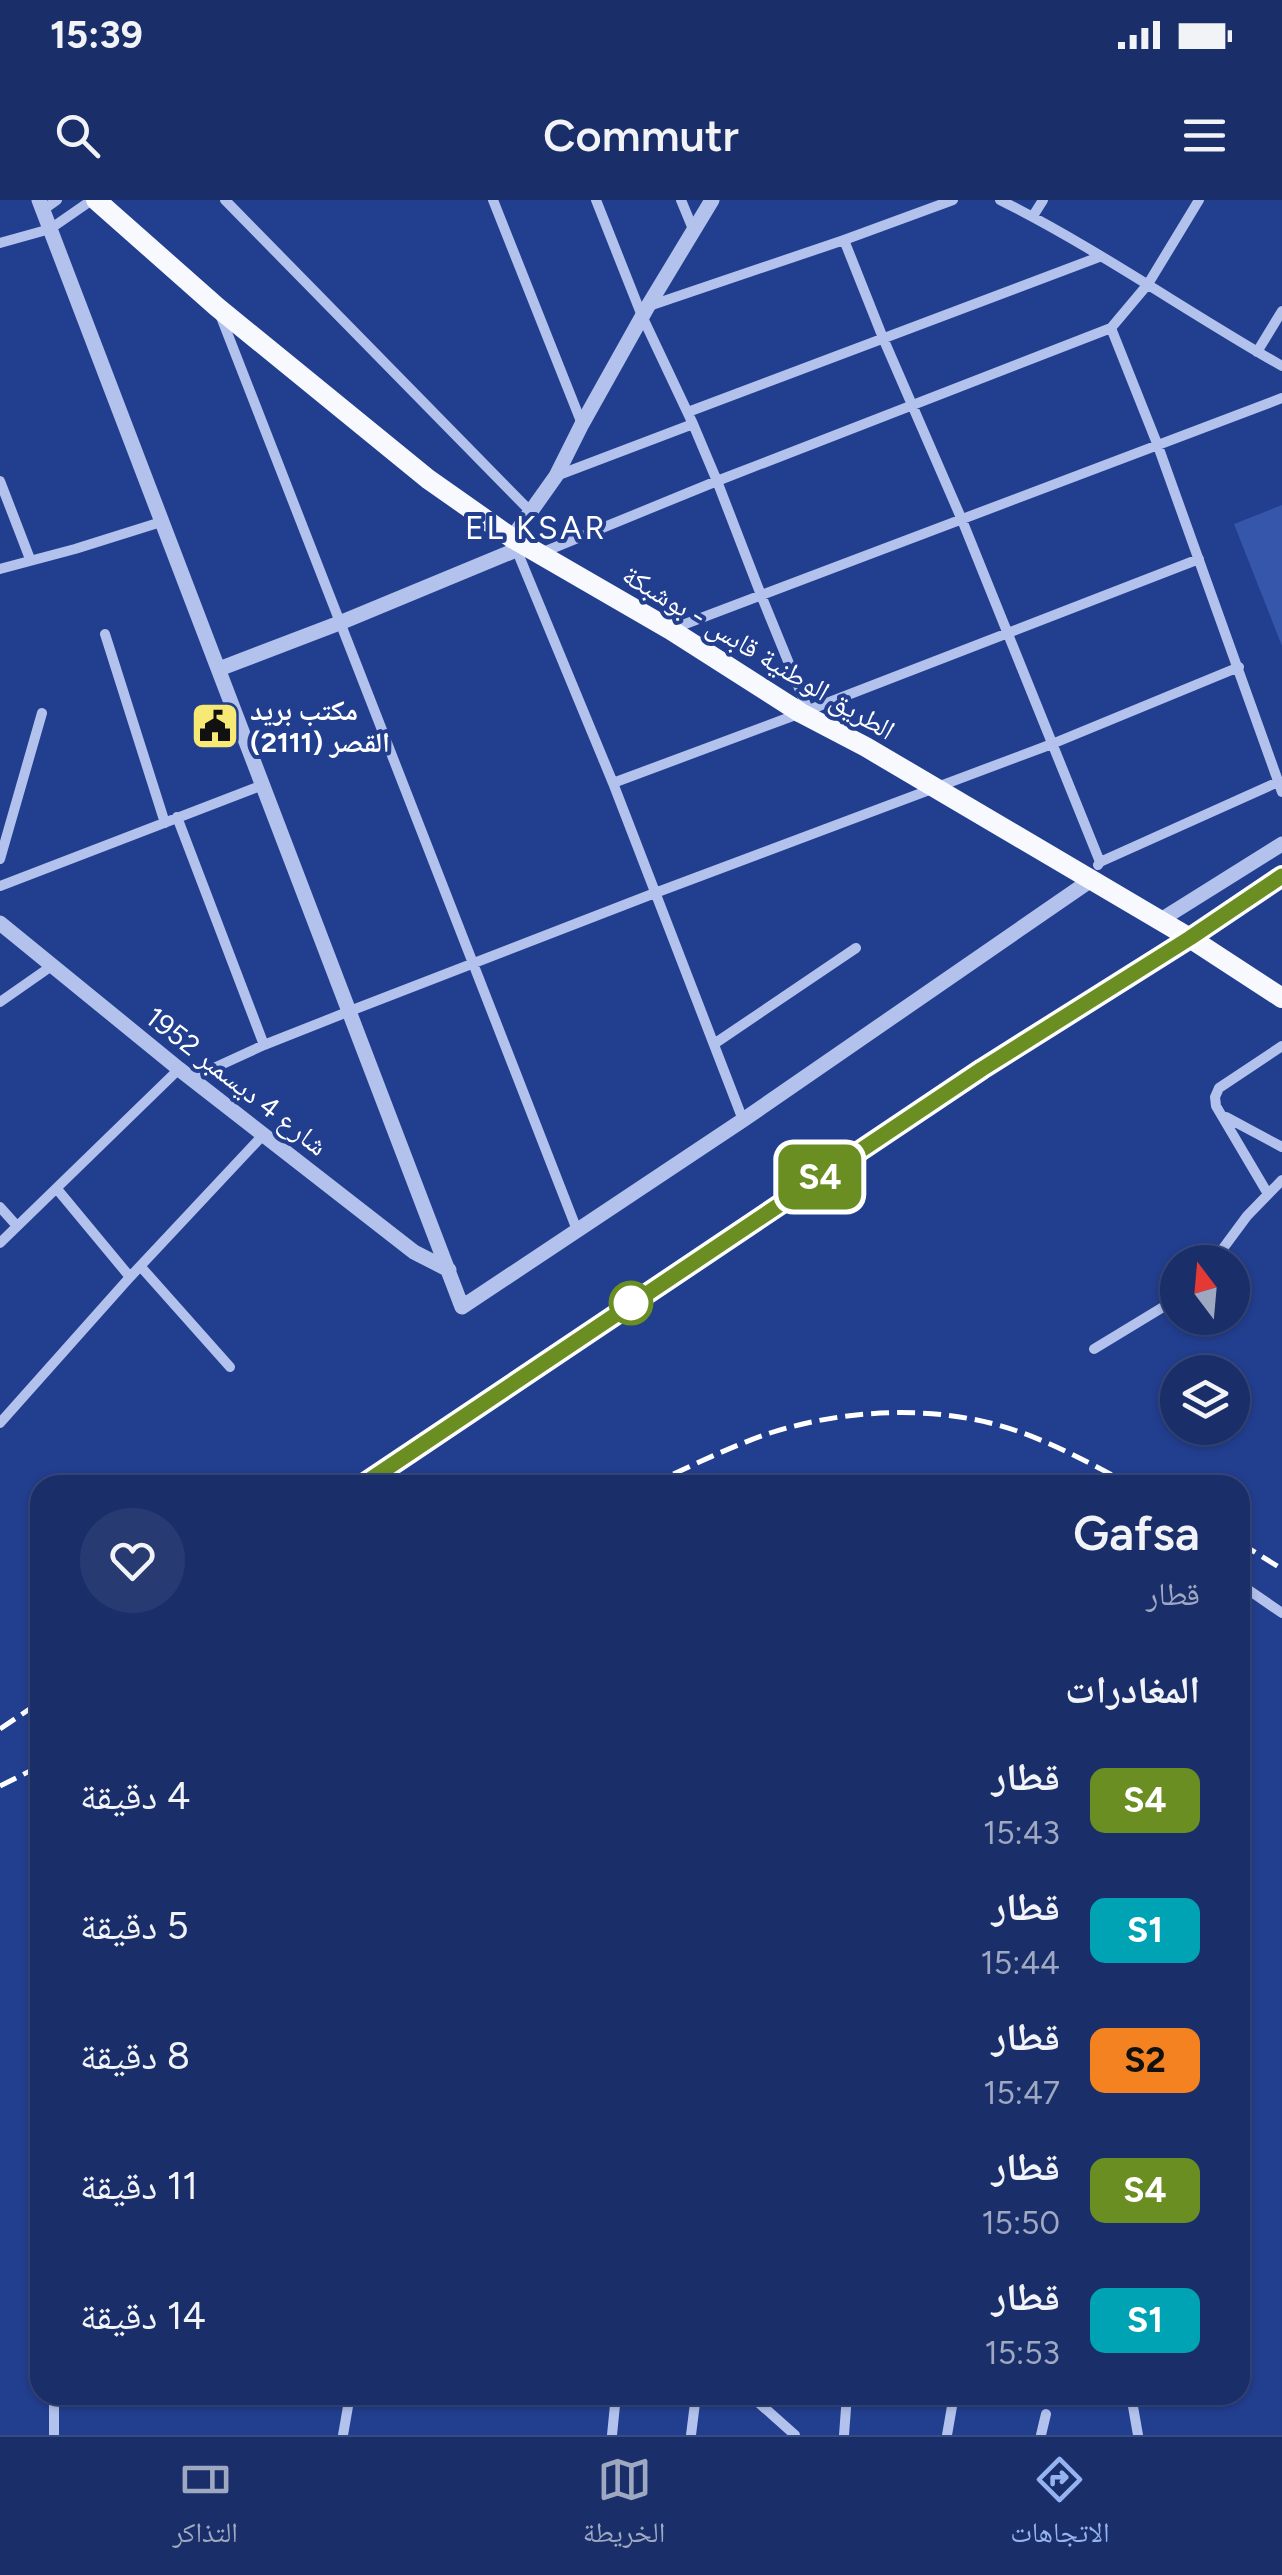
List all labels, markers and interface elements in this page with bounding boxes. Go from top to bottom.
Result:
text: 15:39 [50,12,143,58]
icon: search [50,108,105,163]
text: Commutr [543,108,739,162]
icon: menu [1177,108,1232,163]
district label: EL KSAR [465,509,607,547]
street label: الطريق الوطنية قابس - بوشبكة [616,557,901,748]
place label: مكتب بريد القصر (2111) [250,693,390,759]
public building icon: مكتب بريد القصر (2111) [189,700,241,752]
street label: شارع 4 ديسمبر 1952 [139,999,335,1163]
line badge: S4 [775,1144,865,1210]
text: S4 [798,1156,842,1198]
north arrow [1160,1245,1250,1335]
map controls [1160,1245,1250,1445]
unlabelled marker [610,1282,652,1324]
button: layers [1160,1355,1250,1445]
text: Gafsa [1073,1504,1200,1562]
button: heart [80,1508,185,1613]
text: قطار [1146,1575,1200,1613]
text: المغادرات [1065,1667,1200,1713]
text: قطار [992,1754,1060,1800]
text: 4 دقيقة [80,1773,190,1819]
text: S4 [1123,1779,1167,1821]
text: 15:43 [983,1814,1060,1852]
text: قطار [992,1884,1060,1930]
text: 5 دقيقة [80,1903,189,1949]
text: S1 [1127,1909,1163,1951]
text: 15:44 [981,1944,1060,1982]
text: قطار [992,2014,1060,2060]
text: 8 دقيقة [80,2033,190,2079]
text: S2 [1124,2039,1166,2081]
text: 15:47 [983,2074,1060,2112]
text: قطار [992,2144,1060,2190]
text: 11 دقيقة [80,2163,198,2209]
text: S4 [1123,2169,1167,2211]
text: 15:50 [981,2204,1060,2242]
text: قطار [992,2274,1060,2320]
text: 14 دقيقة [80,2293,206,2339]
text: S1 [1127,2299,1163,2341]
text: 15:53 [984,2334,1060,2372]
tab: التذاكر [172,2452,238,2560]
tab: الخريطة [583,2452,665,2560]
tab: الاتجاهات [1010,2452,1110,2560]

